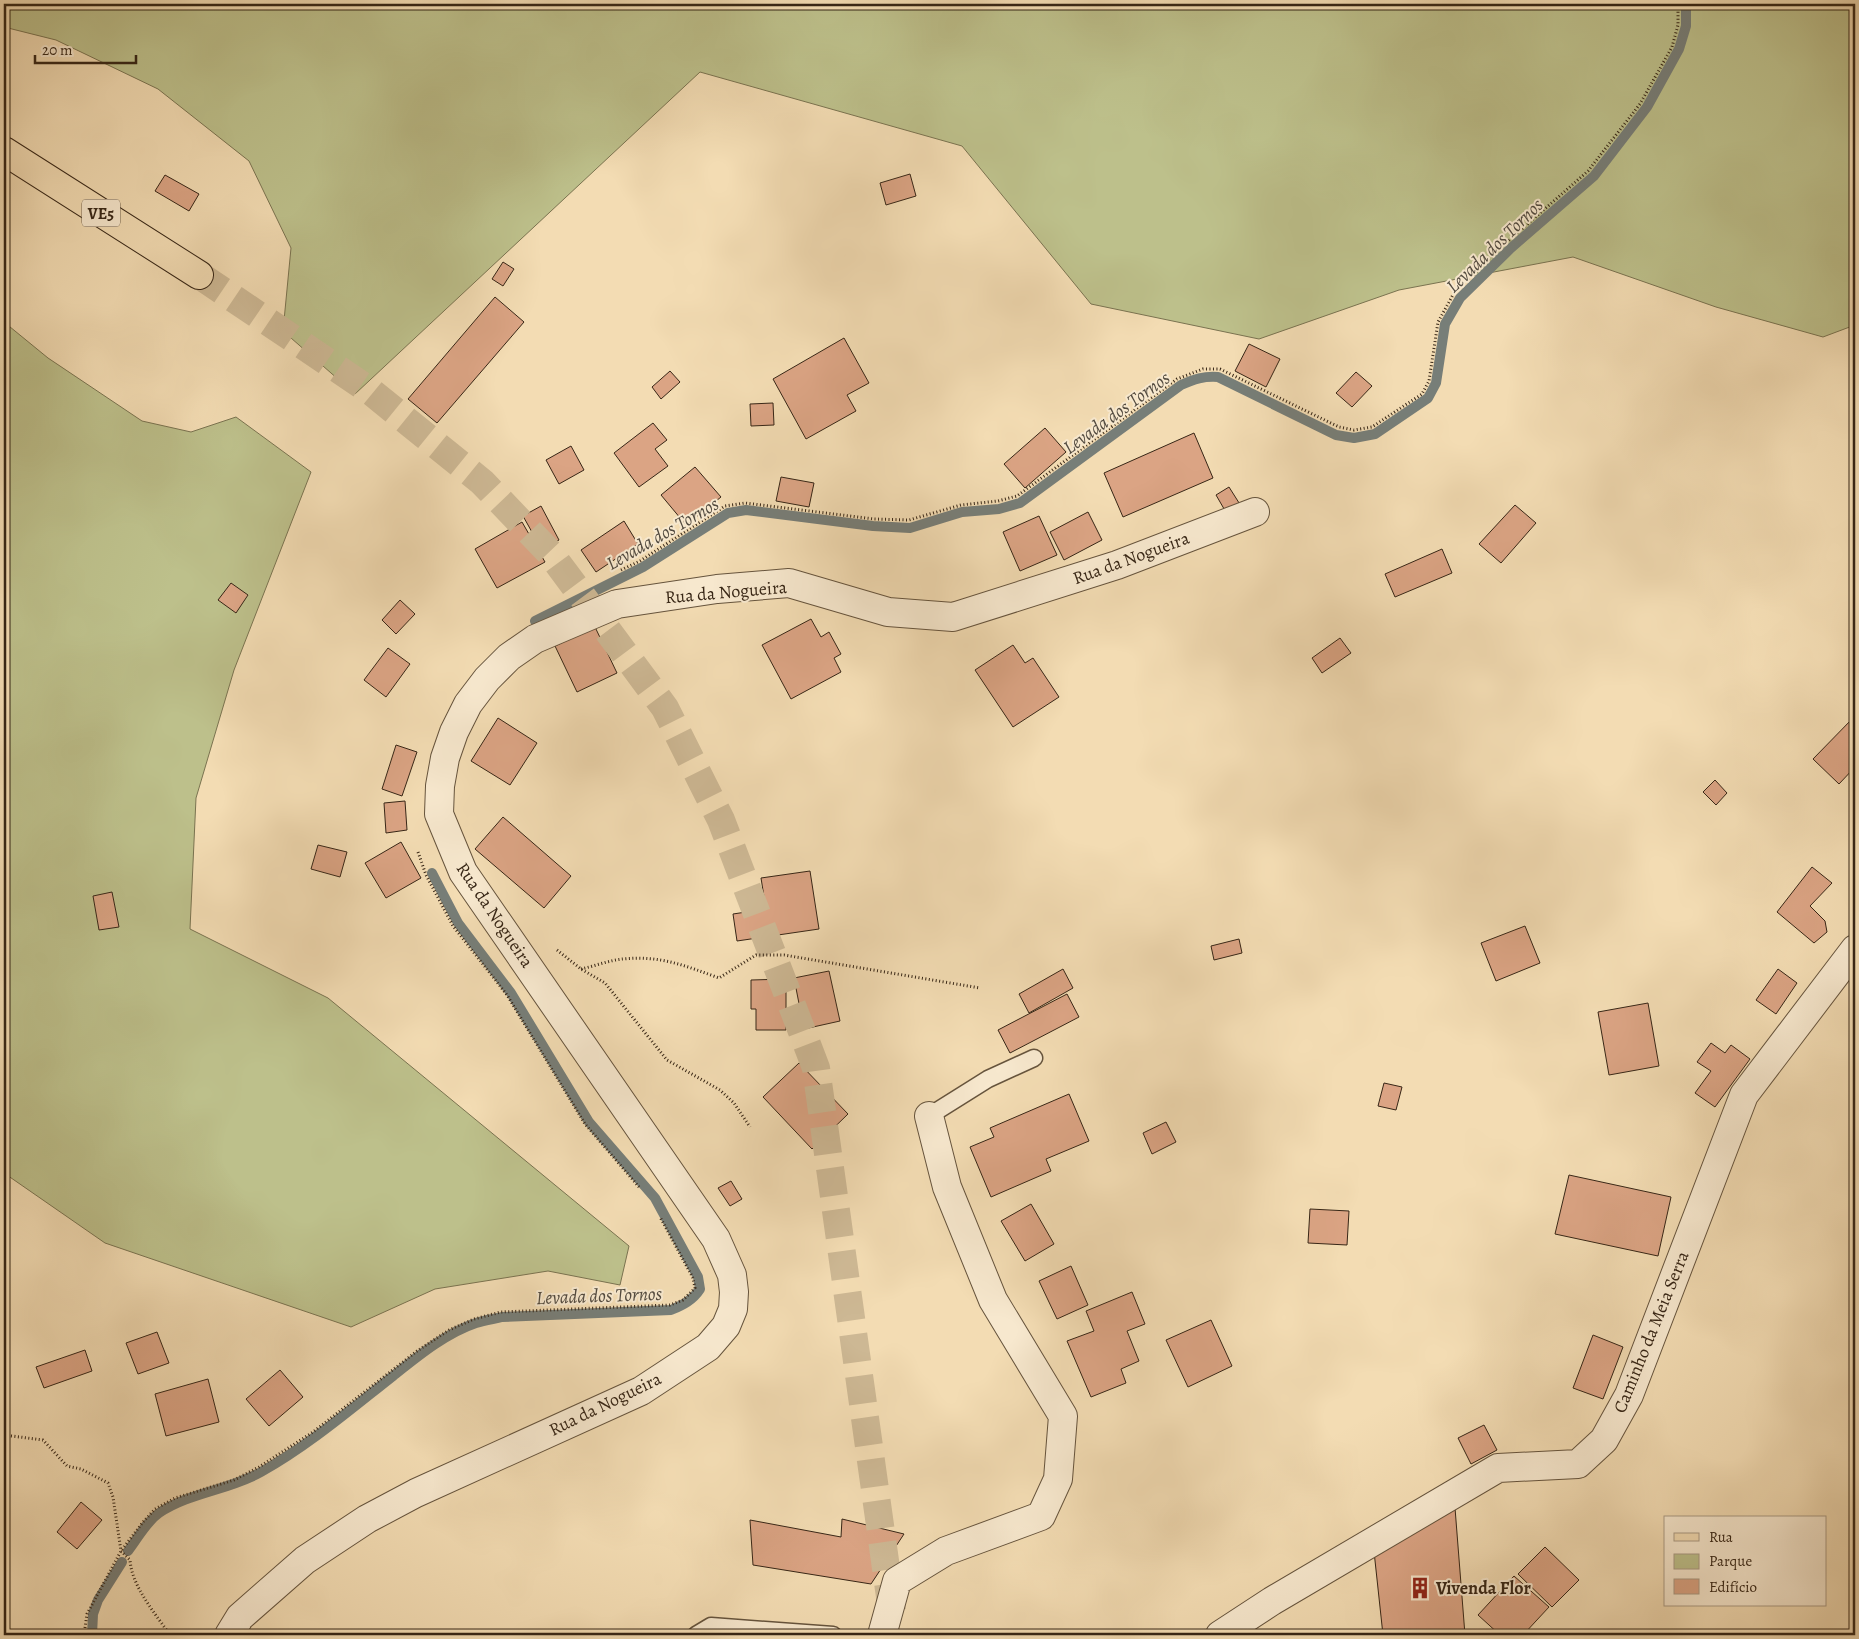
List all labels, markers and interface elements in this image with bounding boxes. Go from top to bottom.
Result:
scale bar [35,32,136,64]
text: 20 m [42,40,73,60]
water label: Levada dos Tornos [1440,192,1549,299]
road number: VE5 [82,200,120,227]
water label: Levada dos Tornos [1058,365,1176,460]
water label: Levada dos Tornos [601,491,724,577]
street label: Rua da Nogueira [1069,526,1193,590]
street label: Rua da Nogueira [664,575,789,609]
street label: Rua da Nogueira [451,858,539,973]
street label: Caminho da Meia Serra [1608,1247,1695,1416]
water label: Levada dos Tornos [536,1281,663,1311]
street label: Rua da Nogueira [545,1366,666,1442]
legend [1664,1516,1826,1606]
text: Rua [1709,1527,1733,1547]
text: Parque [1709,1551,1752,1571]
building icon: Vivenda Flor [1407,1575,1433,1601]
place label: Vivenda Flor [1435,1576,1531,1600]
text: Edifício [1709,1577,1757,1597]

